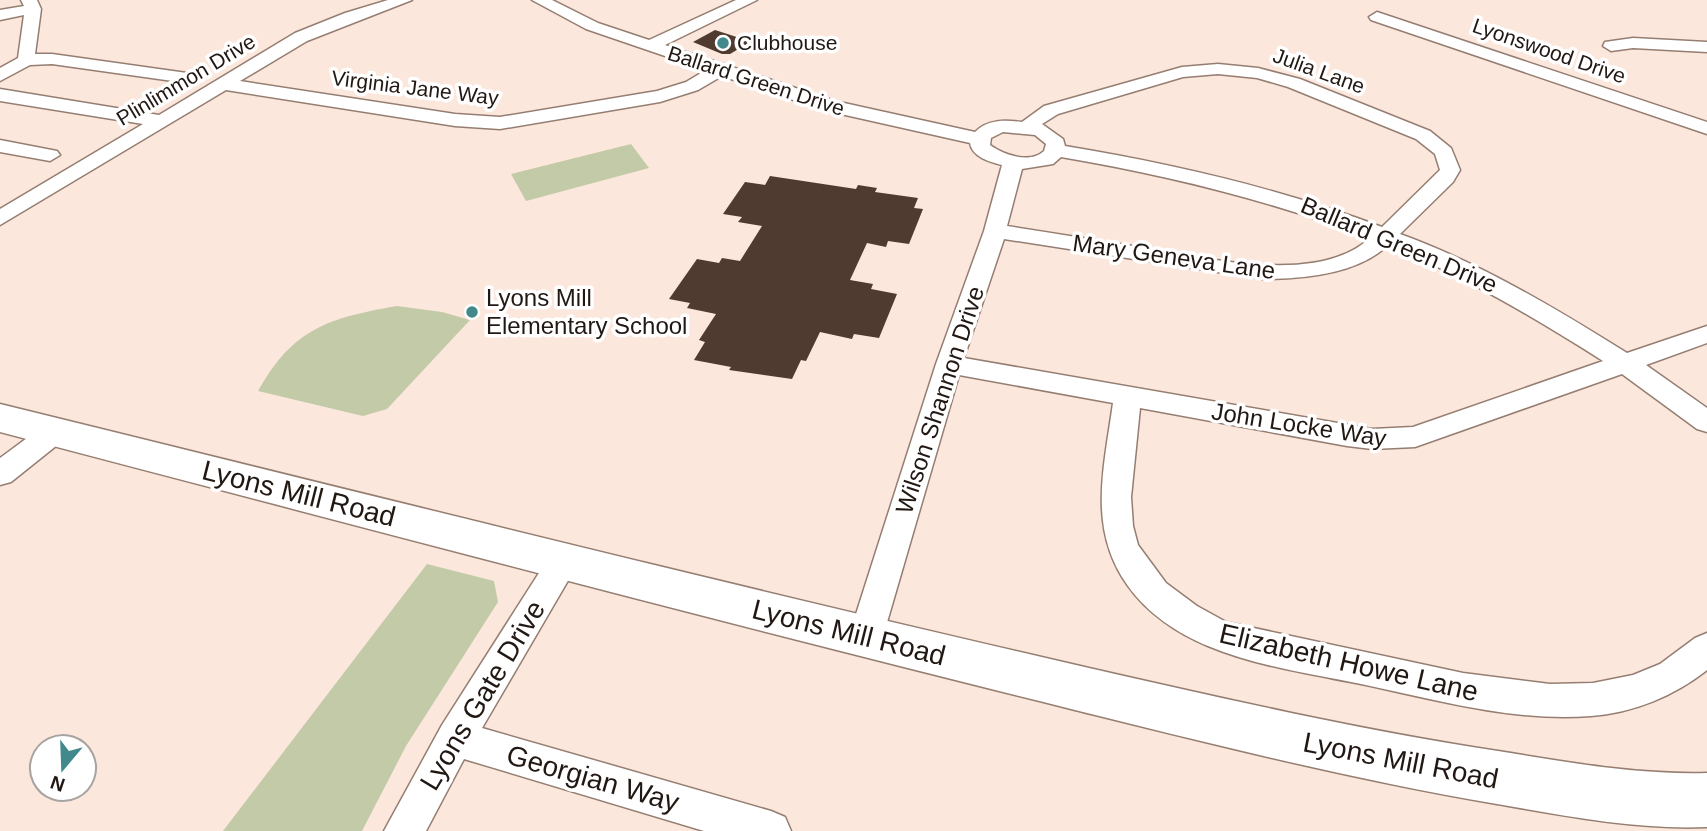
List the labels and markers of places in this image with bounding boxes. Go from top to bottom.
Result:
place label: Clubhouse [737,31,837,54]
marker: Clubhouse [715,35,731,51]
place label: Lyons Mill Elementary School [486,284,687,339]
marker: Lyons Mill Elementary School [464,304,480,320]

